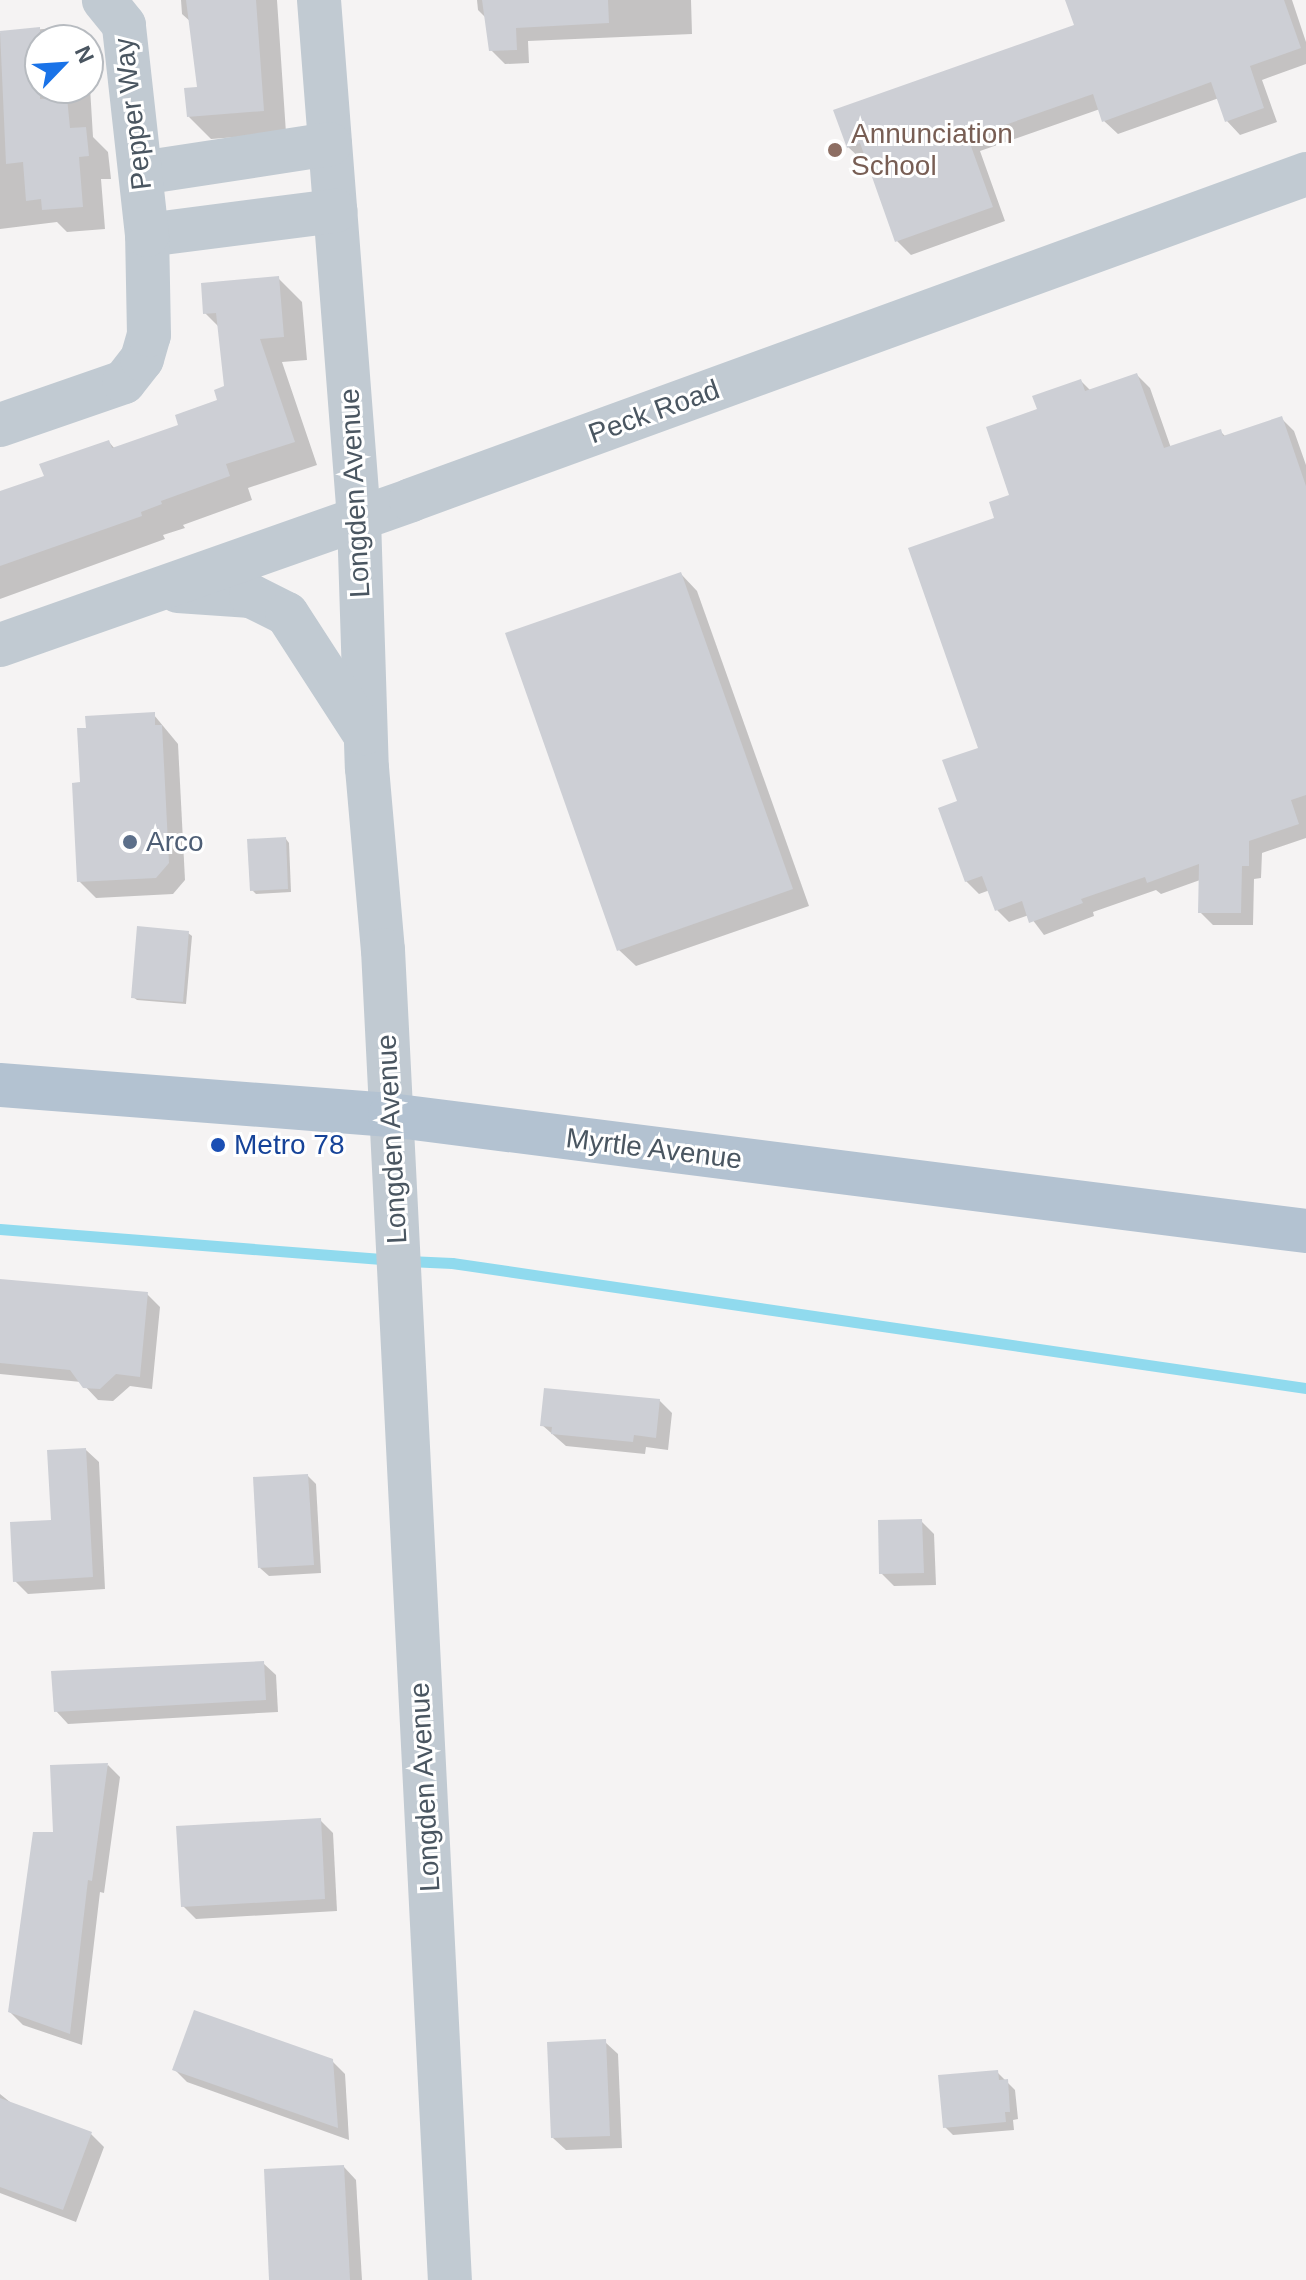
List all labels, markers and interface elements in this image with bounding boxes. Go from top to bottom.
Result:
north arrow [24,24,104,104]
street label: Pepper Way [107,36,159,192]
text: N [70,42,99,67]
place label: Annunciation School [851,117,1013,183]
marker: Annunciation School [826,141,844,159]
street label: Peck Road [584,373,724,451]
street label: Longden Avenue [333,387,377,599]
place label: Arco [146,825,204,859]
marker: Arco [121,833,139,851]
street label: Longden Avenue [370,1033,414,1245]
street label: Myrtle Avenue [563,1121,745,1177]
place label: Metro 78 [234,1128,344,1162]
marker: Metro 78 [209,1136,227,1154]
street label: Longden Avenue [403,1681,447,1893]

